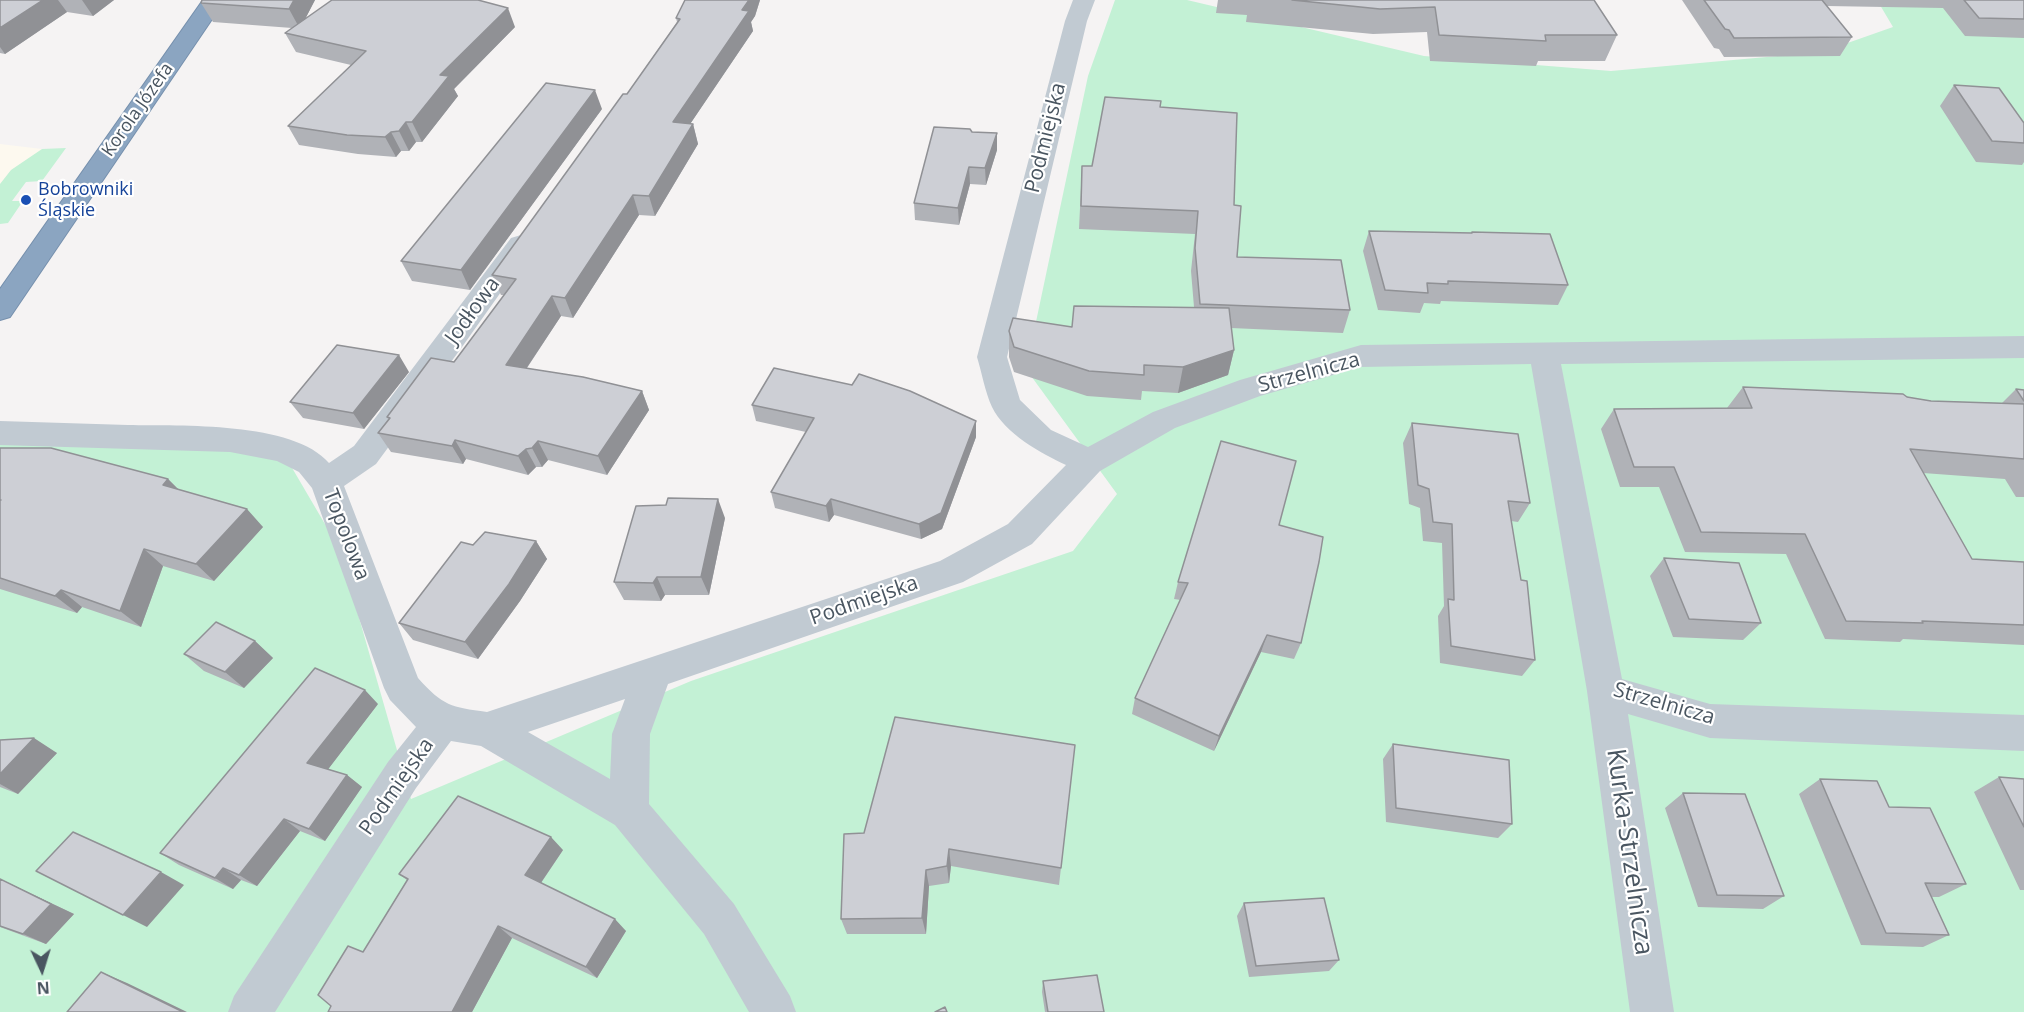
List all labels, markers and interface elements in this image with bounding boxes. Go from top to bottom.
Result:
street label: Korola Józefa [98,59,178,161]
street label: Podmiejska [1020,80,1072,196]
place label: Bobrowniki Śląskie [38,179,133,222]
marker: Bobrowniki Śląskie [19,193,33,207]
street label: Jodłowa [440,272,506,350]
street label: Strzelnicza [1255,347,1363,399]
street label: Topolowa [317,486,375,584]
street label: Podmiejska [807,571,921,631]
street label: Strzelnicza [1610,678,1718,730]
street label: Podmiejska [354,734,440,840]
street label: Kurka-Strzelnicza [1599,747,1659,957]
north arrow [12,940,72,1000]
text: N [36,977,51,999]

